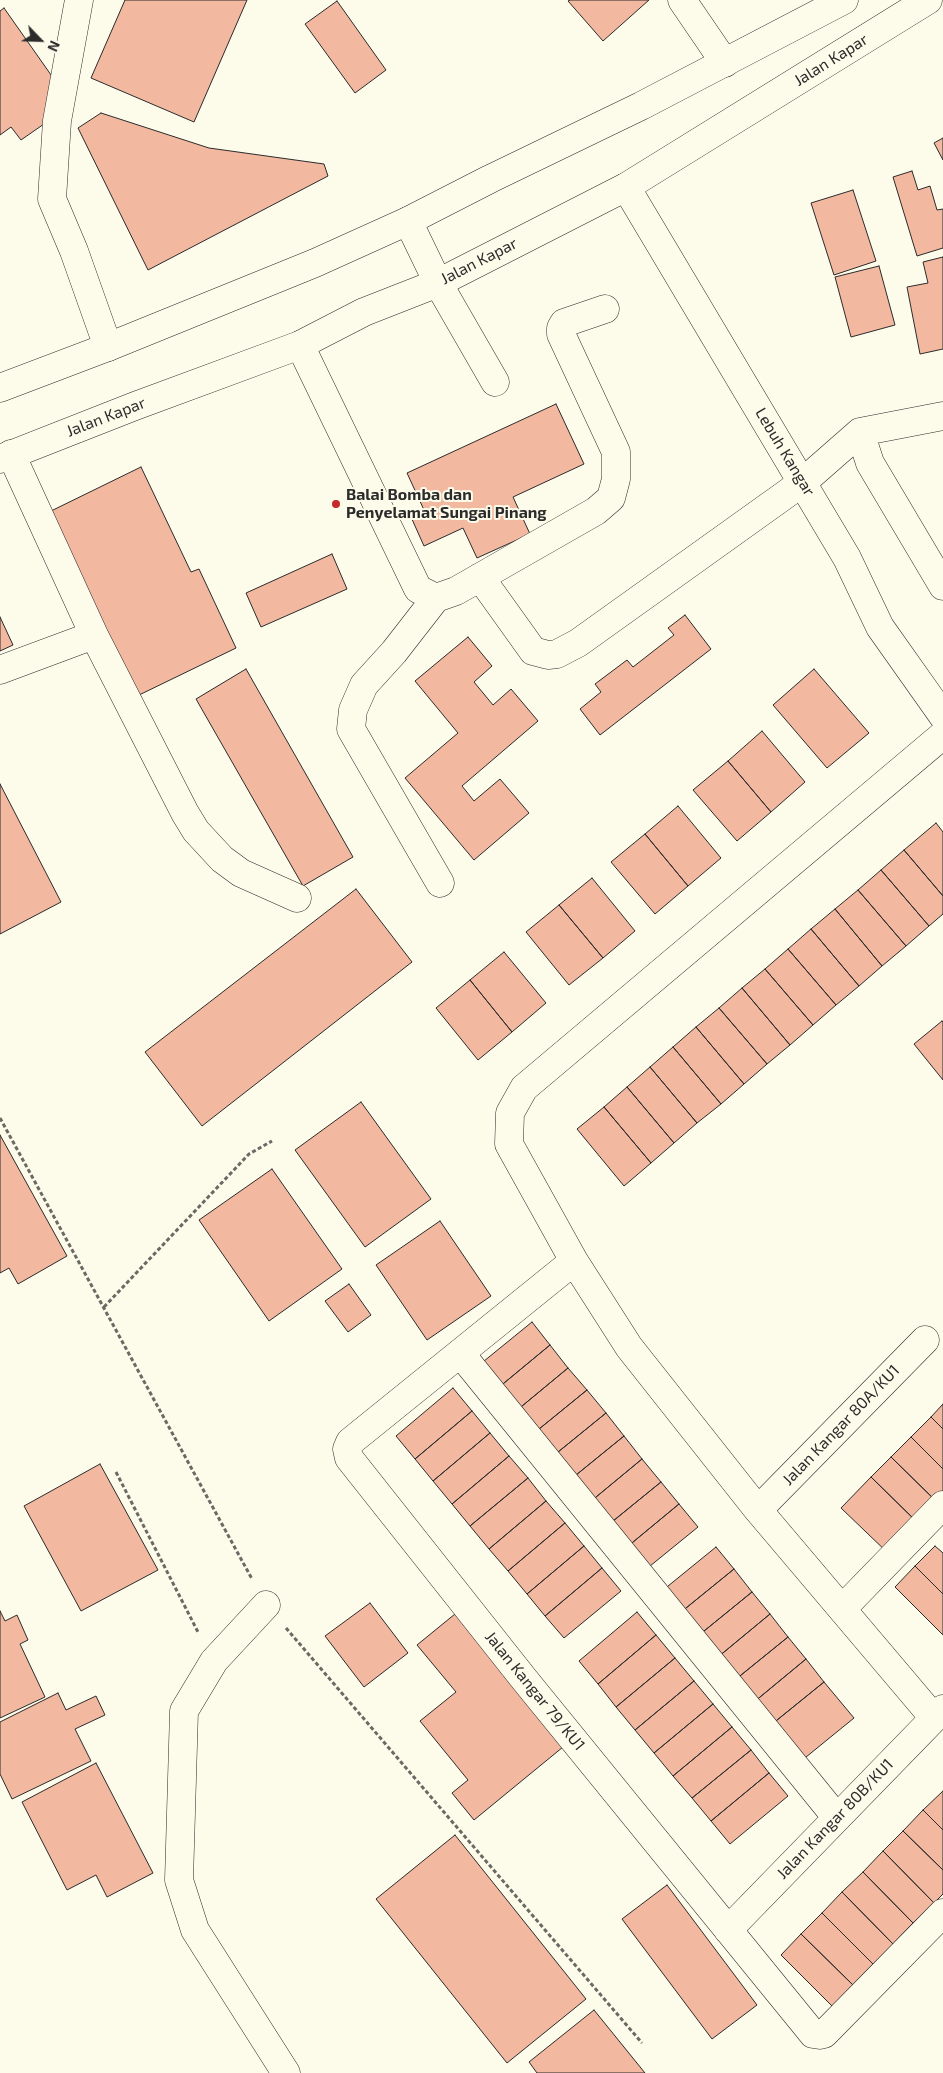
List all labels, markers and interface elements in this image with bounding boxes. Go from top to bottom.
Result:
north arrow [15,15,65,65]
street label: Jalan Kapar [791,30,871,90]
text: N [44,38,64,54]
street label: Jalan Kapar [438,234,520,288]
street label: Jalan Kapar [64,393,148,441]
street label: Lebuh Kangar [751,404,819,500]
place label: Balai Bomba dan Penyelamat Sungai Pinang [346,485,547,523]
marker: Balai Bomba dan Penyelamat Sungai Pinang [330,498,342,510]
street label: Jalan Kangar 80A/KU1 [779,1361,903,1489]
street label: Jalan Kangar 79/KU1 [481,1627,589,1755]
street label: Jalan Kangar 80B/KU1 [773,1755,897,1883]

